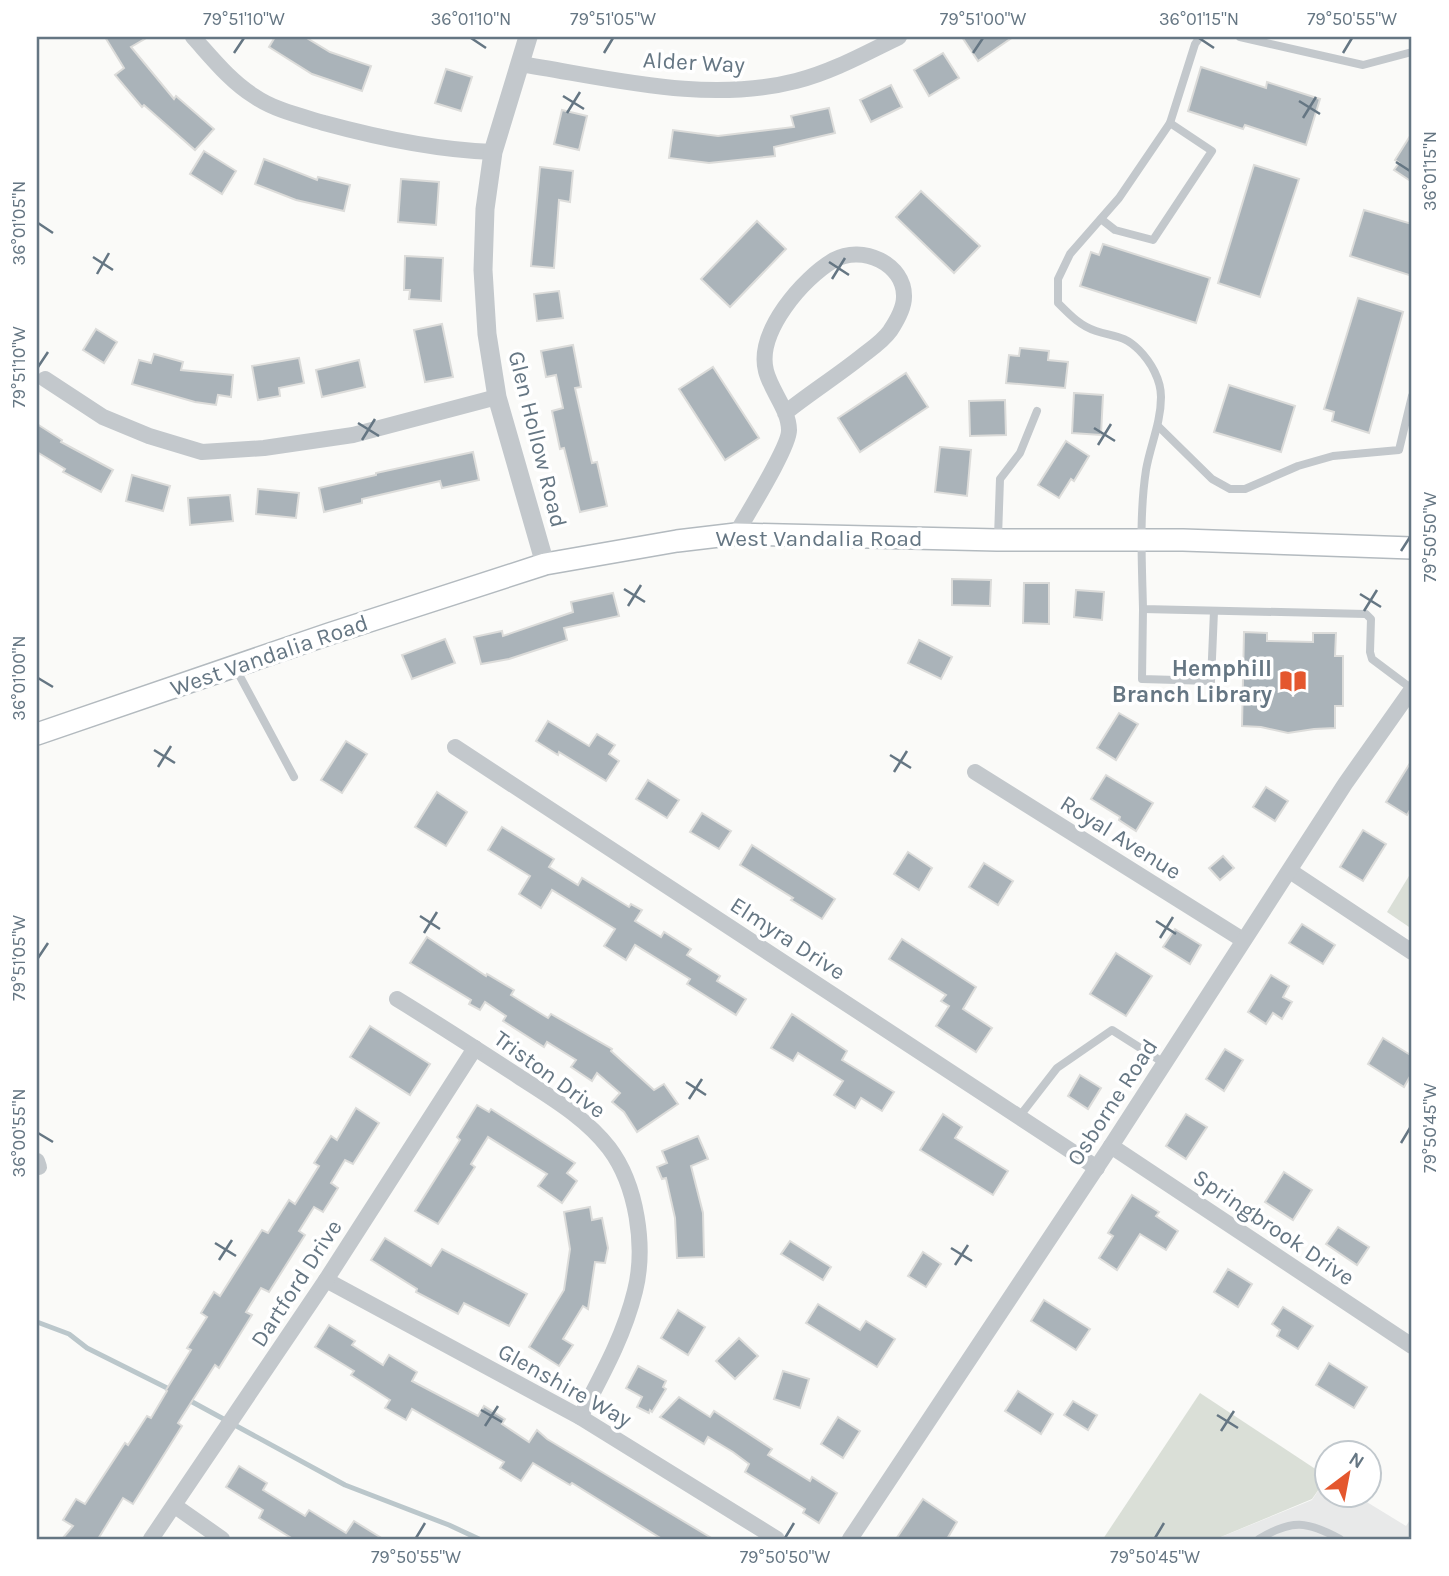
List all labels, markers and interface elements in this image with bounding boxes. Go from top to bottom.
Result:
text: 79°51'10"W [203,8,285,30]
text: 36°01'10"N [431,8,511,30]
text: 79°51'05"W [570,8,656,30]
text: 79°51'00"W [940,8,1026,30]
text: 36°01'15"N [1159,8,1239,30]
text: 79°50'55"W [1307,8,1397,30]
street label: Alder Way [642,46,746,79]
text: 36°01'15"N [1419,131,1441,211]
text: 36°01'05"N [8,181,30,265]
text: 79°51'10"W [8,326,30,408]
street label: Glen Hollow Road [503,348,572,530]
text: 79°50'50"W [1419,492,1441,582]
street label: West Vandalia Road [715,525,923,552]
street label: West Vandalia Road [167,609,372,702]
text: 36°01'00"N [8,635,30,721]
place label: Hemphill Branch Library [1112,655,1272,708]
library icon: Hemphill Branch Library [1278,666,1308,696]
street label: Royal Avenue [1055,790,1186,885]
street label: Elmyra Drive [725,891,850,986]
text: 79°51'05"W [8,915,30,1001]
street label: Triston Drive [489,1025,611,1124]
street label: Osborne Road [1061,1034,1163,1171]
text: 79°50'45"W [1419,1083,1441,1173]
text: 36°00'55"N [8,1089,30,1177]
street label: Springbrook Drive [1188,1163,1359,1291]
street label: Dartford Drive [245,1215,348,1352]
street label: Glenshire Way [493,1338,637,1433]
north arrow [1312,1440,1382,1510]
text: N [1345,1447,1368,1473]
text: 79°50'55"W [371,1546,461,1568]
text: 79°50'50"W [740,1546,830,1568]
text: 79°50'45"W [1110,1546,1200,1568]

